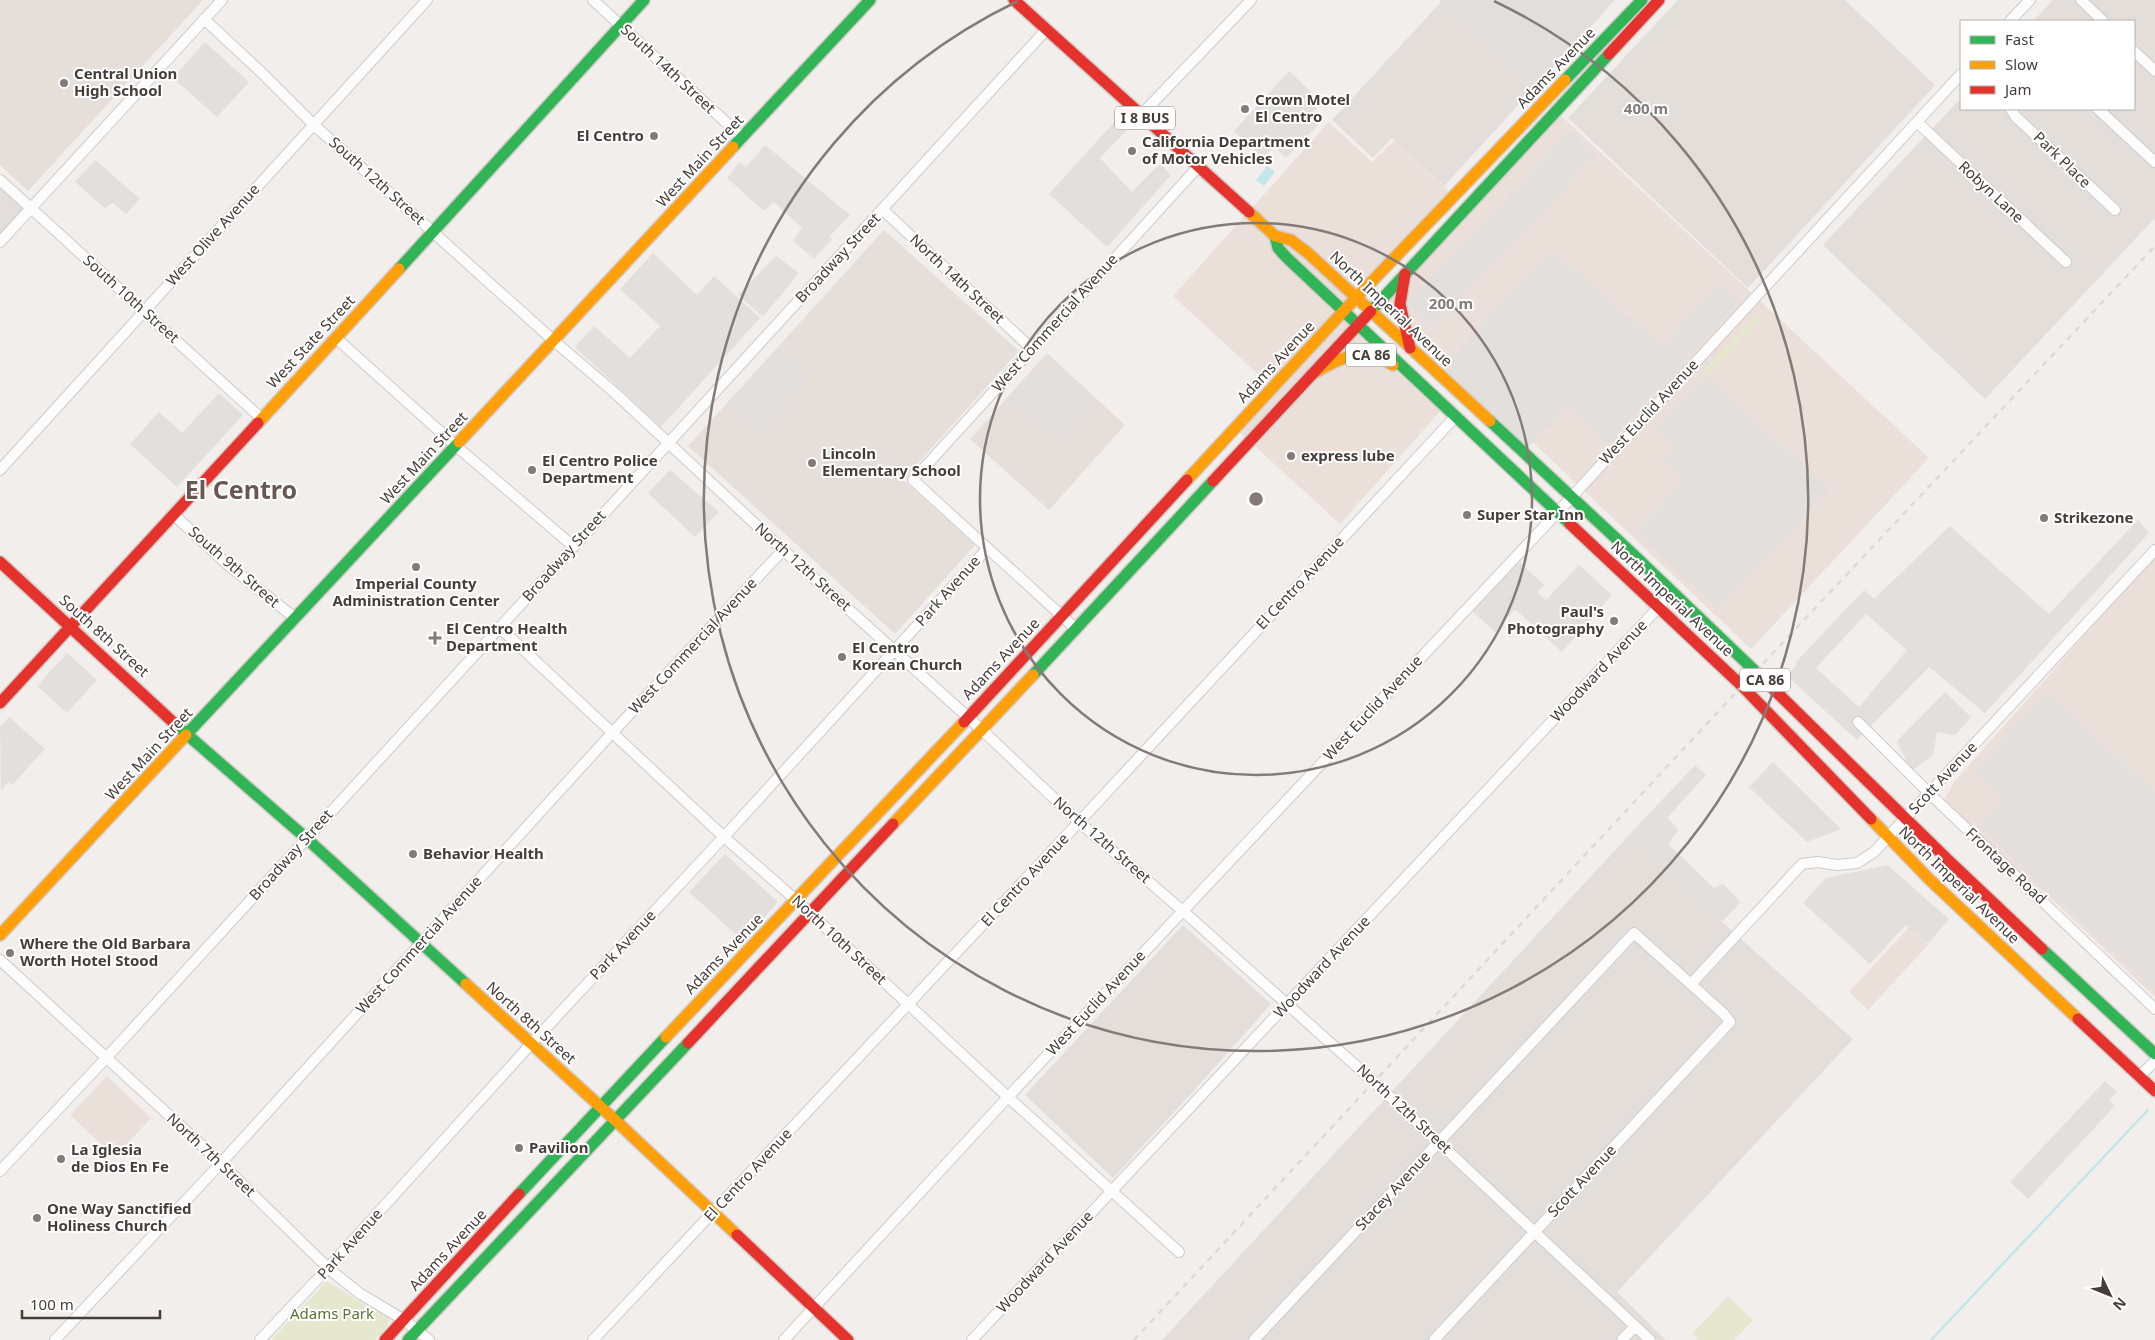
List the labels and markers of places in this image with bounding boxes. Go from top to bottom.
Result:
place label: Central Union High School [74,63,177,100]
marker: Central Union High School [58,77,70,89]
place label: Crown Motel El Centro [1255,89,1350,126]
marker: Crown Motel El Centro [1239,103,1251,115]
place label: El Centro [577,125,644,145]
marker: El Centro [648,130,660,142]
place label: California Department of Motor Vehicles [1142,131,1311,168]
marker: California Department of Motor Vehicles [1126,145,1138,157]
place label: Lincoln Elementary School [822,443,961,480]
place label: express lube [1301,445,1395,465]
place label: El Centro Police Department [542,450,658,487]
marker: express lube [1285,450,1297,462]
marker: Lincoln Elementary School [806,457,818,469]
marker: El Centro Police Department [526,464,538,476]
centre of rings [1247,490,1265,508]
place label: Super Star Inn [1477,504,1584,524]
place label: Strikezone [2054,507,2134,527]
marker: Super Star Inn [1461,509,1473,521]
marker: Strikezone [2038,512,2050,524]
marker: Imperial County Administration Center [410,561,422,573]
place label: Imperial County Administration Center [332,573,500,610]
place label: Paul's Photography [1507,601,1604,638]
marker: Paul's Photography [1608,615,1620,627]
place label: El Centro Health Department [446,618,567,655]
marker: El Centro Health Department [428,631,442,645]
place label: El Centro Korean Church [852,637,962,674]
marker: El Centro Korean Church [836,651,848,663]
place label: Behavior Health [423,843,544,863]
marker: Behavior Health [407,848,419,860]
place label: Where the Old Barbara Worth Hotel Stood [20,933,191,970]
marker: Where the Old Barbara Worth Hotel Stood [4,947,16,959]
place label: Pavilion [529,1137,588,1157]
place label: La Iglesia de Dios En Fe [71,1139,169,1176]
marker: Pavilion [513,1142,525,1154]
marker: La Iglesia de Dios En Fe [55,1153,67,1165]
place label: One Way Sanctified Holiness Church [47,1198,192,1235]
marker: One Way Sanctified Holiness Church [31,1212,43,1224]

